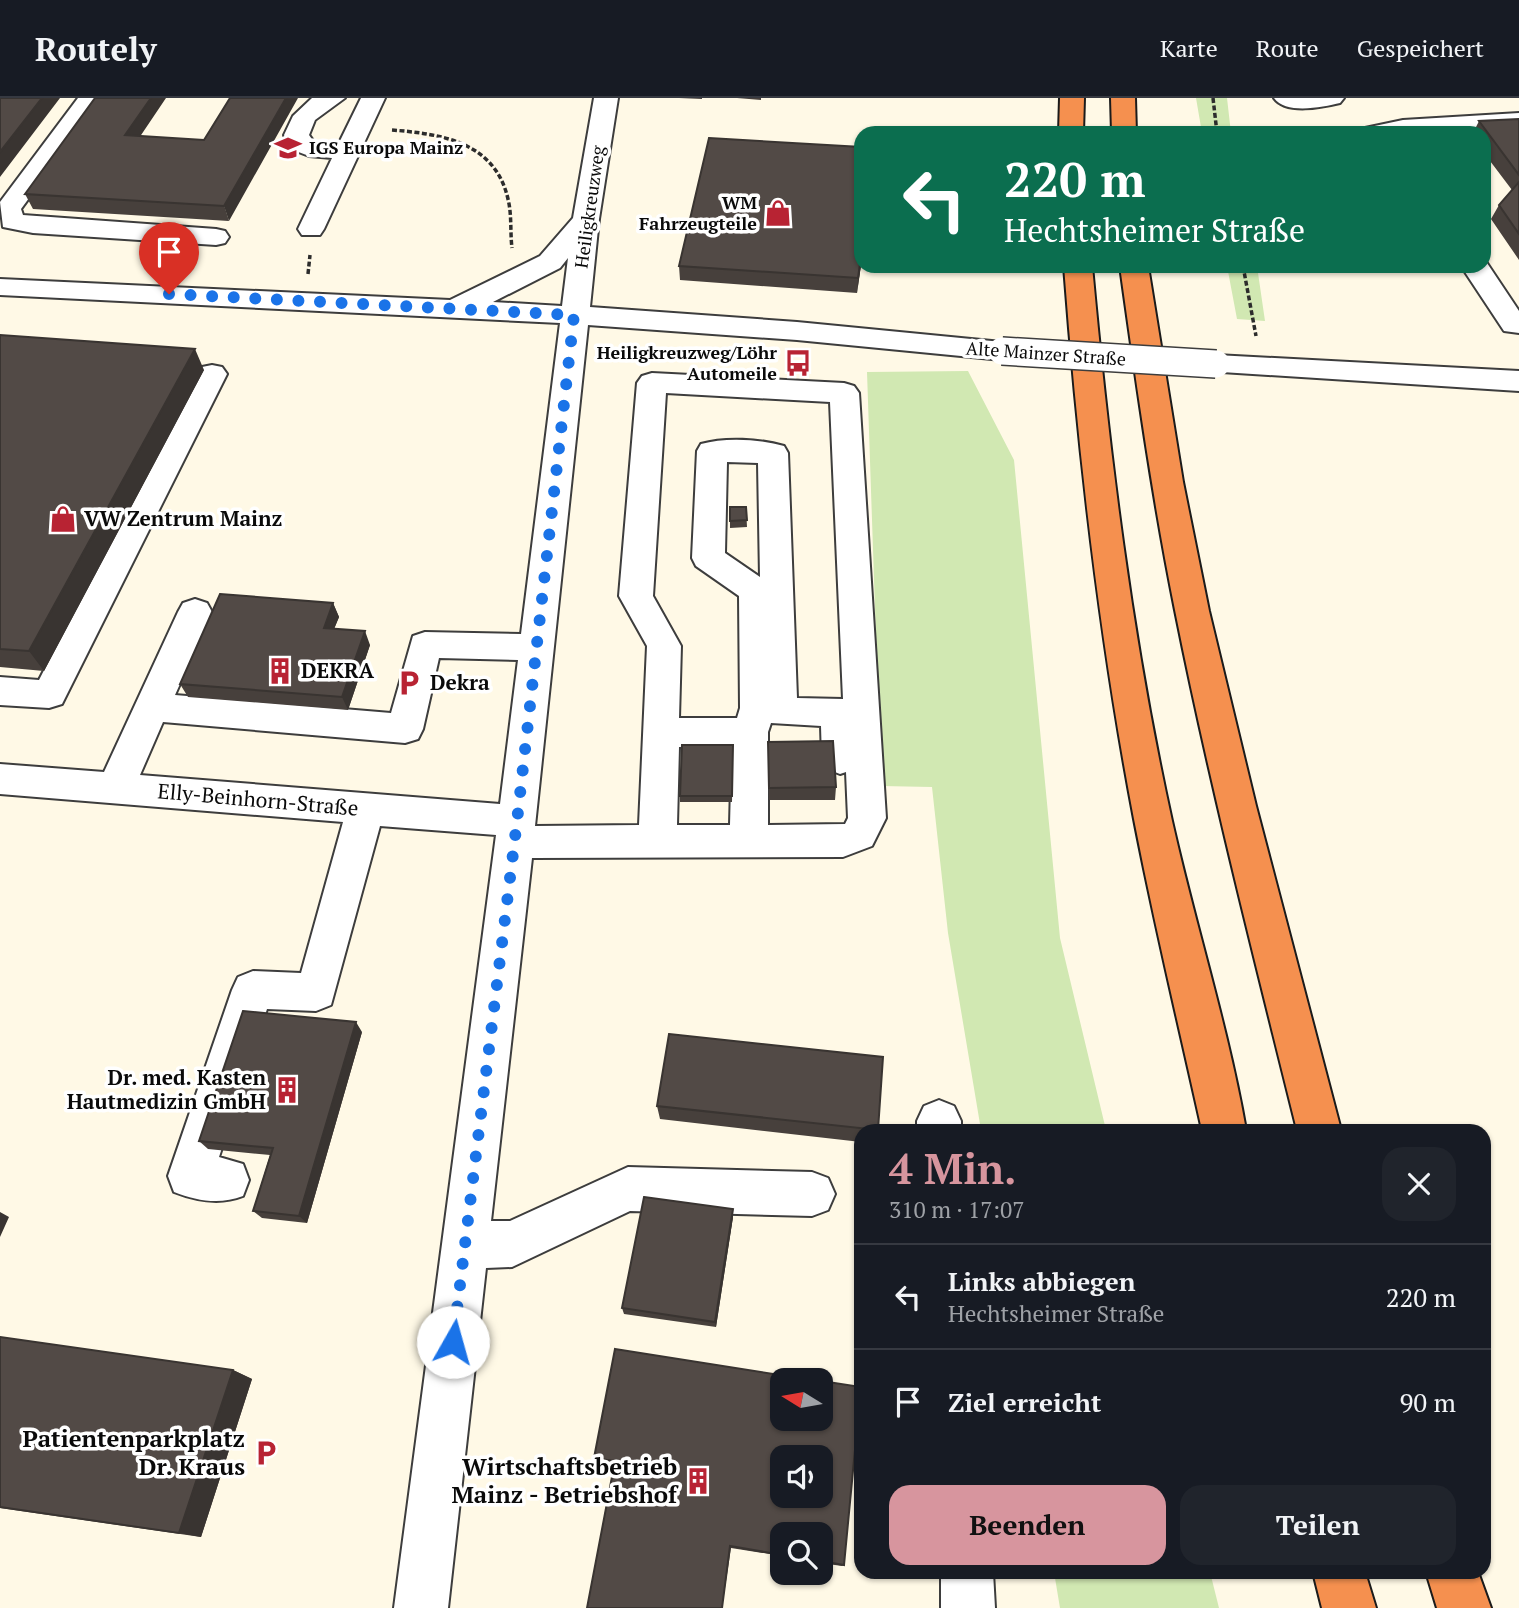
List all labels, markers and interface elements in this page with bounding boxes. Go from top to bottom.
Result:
text: Routely [35,27,157,70]
text: Karte [1160,32,1218,64]
text: Route [1256,32,1319,64]
text: Gespeichert [1357,32,1484,64]
school or university icon: IGS Europa Mainz [273,133,303,163]
place label: IGS Europa Mainz [309,135,463,159]
street label: Heiligkreuzweg [569,144,610,270]
text: 220 m [1004,146,1146,211]
icon: left [889,154,980,245]
place label: WM Fahrzeugteile [639,190,757,235]
shop icon: WM Fahrzeugteile [763,198,793,228]
text: Hechtsheimer Straße [1004,209,1305,251]
pin [139,222,199,294]
icon: arrive [150,233,188,271]
street label: Alte Mainzer Straße [965,335,1127,371]
place label: Heiligkreuzweg/Löhr Automeile [597,340,777,385]
bus stop icon: Heiligkreuzweg/Löhr Automeile [783,348,813,378]
shop icon: VW Zentrum Mainz [48,504,78,534]
place label: VW Zentrum Mainz [84,504,283,532]
building icon: DEKRA [265,656,295,686]
place label: DEKRA [301,656,375,684]
parking icon: Dekra [394,668,424,698]
place label: Dekra [430,668,490,696]
street label: Elly-Beinhorn-Straße [157,776,360,822]
place label: Dr. med. Kasten Hautmedizin GmbH [67,1063,266,1115]
building icon: Dr. med. Kasten Hautmedizin GmbH [272,1075,302,1105]
text: 4 Min. [889,1140,1017,1196]
button: close [1382,1147,1456,1221]
text: 310 m · 17:07 [889,1194,1024,1225]
text: Links abbiegen [948,1264,1136,1298]
icon: left [889,1278,927,1316]
text: 220 m [1386,1280,1456,1314]
text: Hechtsheimer Straße [948,1298,1164,1329]
position arrow [416,1305,490,1379]
north arrow [770,1368,833,1432]
map controls [770,1368,833,1585]
icon: arrive [889,1383,927,1421]
text: Ziel erreicht [948,1385,1101,1419]
text: 90 m [1400,1385,1456,1419]
place label: Patientenparkplatz Dr. Kraus [23,1422,245,1482]
parking icon: Patientenparkplatz Dr. Kraus [251,1438,281,1468]
button: sound [770,1445,833,1508]
place label: Wirtschaftsbetrieb Mainz - Betriebshof [452,1450,679,1510]
building icon: Wirtschaftsbetrieb Mainz - Betriebshof [683,1466,713,1496]
button: Beenden [889,1485,1166,1565]
button: Teilen [1180,1485,1456,1565]
button: search [770,1522,833,1585]

